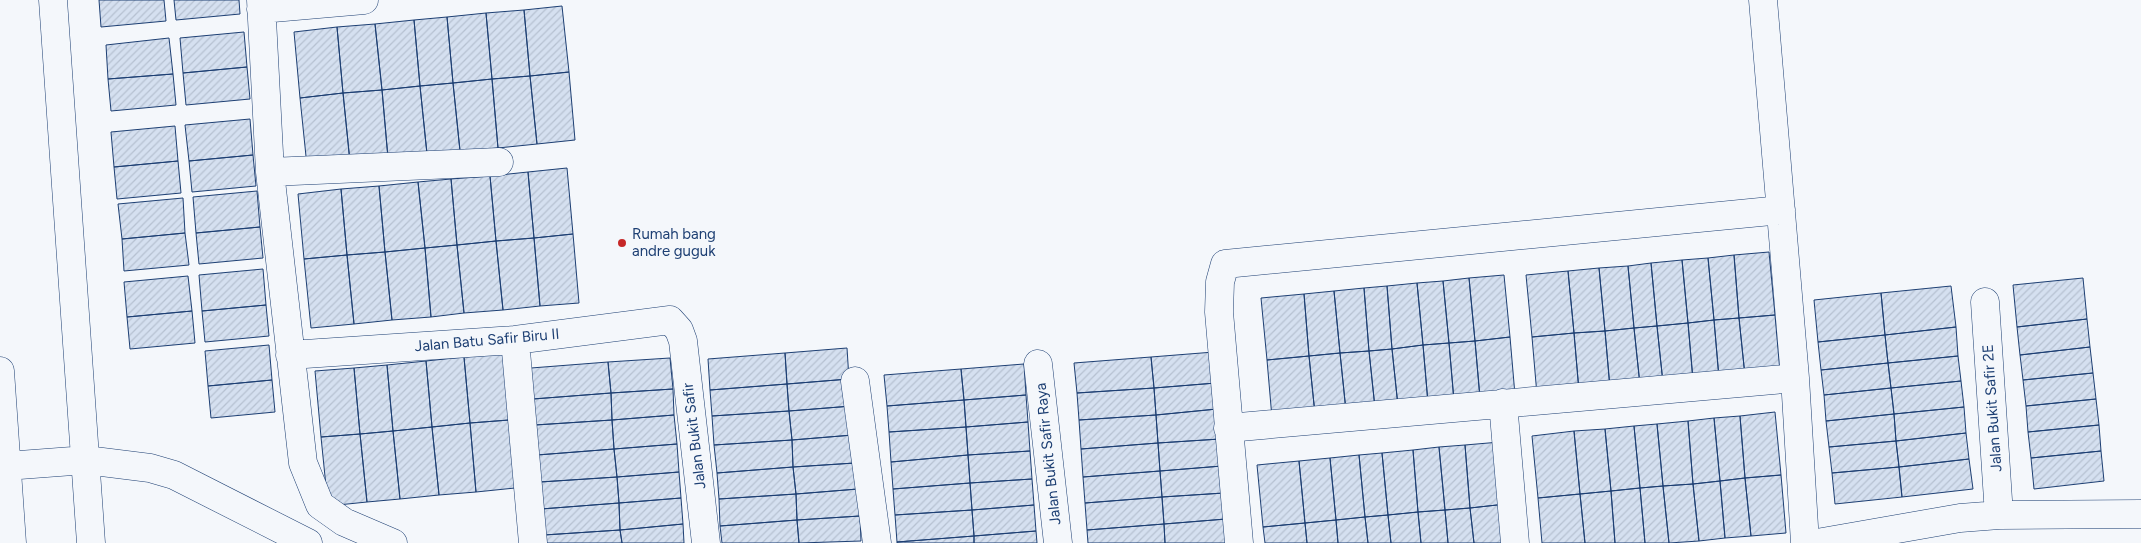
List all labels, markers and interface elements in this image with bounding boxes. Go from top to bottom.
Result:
place label: Rumah bang andre guguk [632,225,716,260]
marker: Rumah bang andre guguk [616,237,628,249]
street label: Jalan Batu Safir Biru II [414,325,560,355]
street label: Jalan Bukit Safir 2E [1979,344,2005,472]
street label: Jalan Bukit Safir [679,382,709,490]
street label: Jalan Bukit Safir Raya [1032,382,1064,526]

